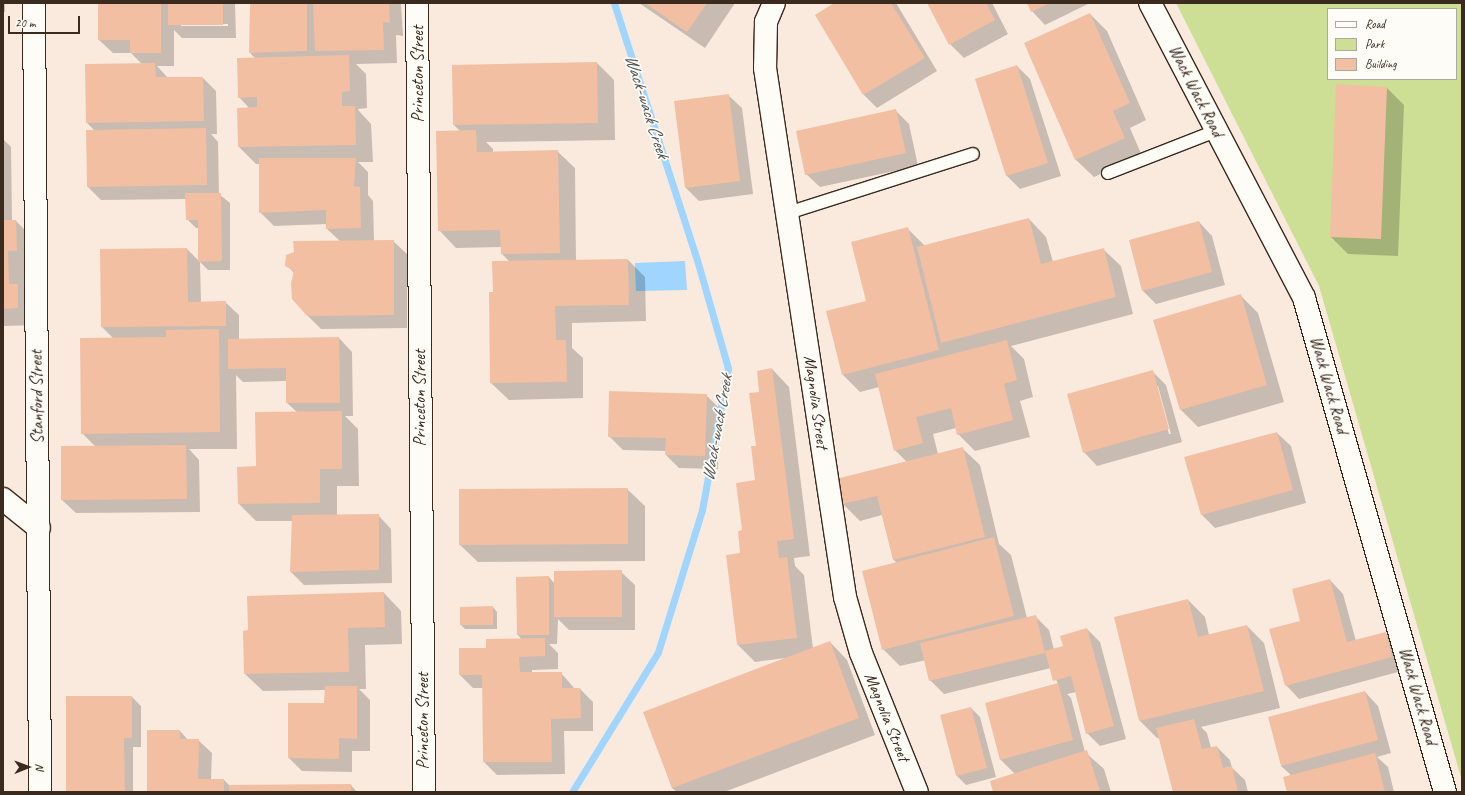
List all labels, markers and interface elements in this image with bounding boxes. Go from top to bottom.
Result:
scale bar [10,8,82,34]
legend [1327,8,1457,80]
text: 20 m [15,15,35,31]
text: Road [1365,16,1385,32]
street label: Princeton Street [408,25,428,123]
text: Park [1365,36,1384,52]
street label: Wack Wack Road [1164,42,1228,140]
water label: Wack-wack Creek [620,52,674,160]
text: Building [1365,56,1397,72]
street label: Wack Wack Road [1305,334,1353,436]
street label: Princeton Street [410,349,430,447]
street label: Stanford Street [26,350,48,444]
street label: Magnolia Street [799,354,833,450]
water label: Wack-wack Creek [697,373,737,483]
street label: Wack Wack Road [1394,645,1442,747]
street label: Magnolia Street [860,670,914,764]
street label: Princeton Street [413,672,433,770]
north arrow [8,747,48,787]
text: N [33,763,47,770]

